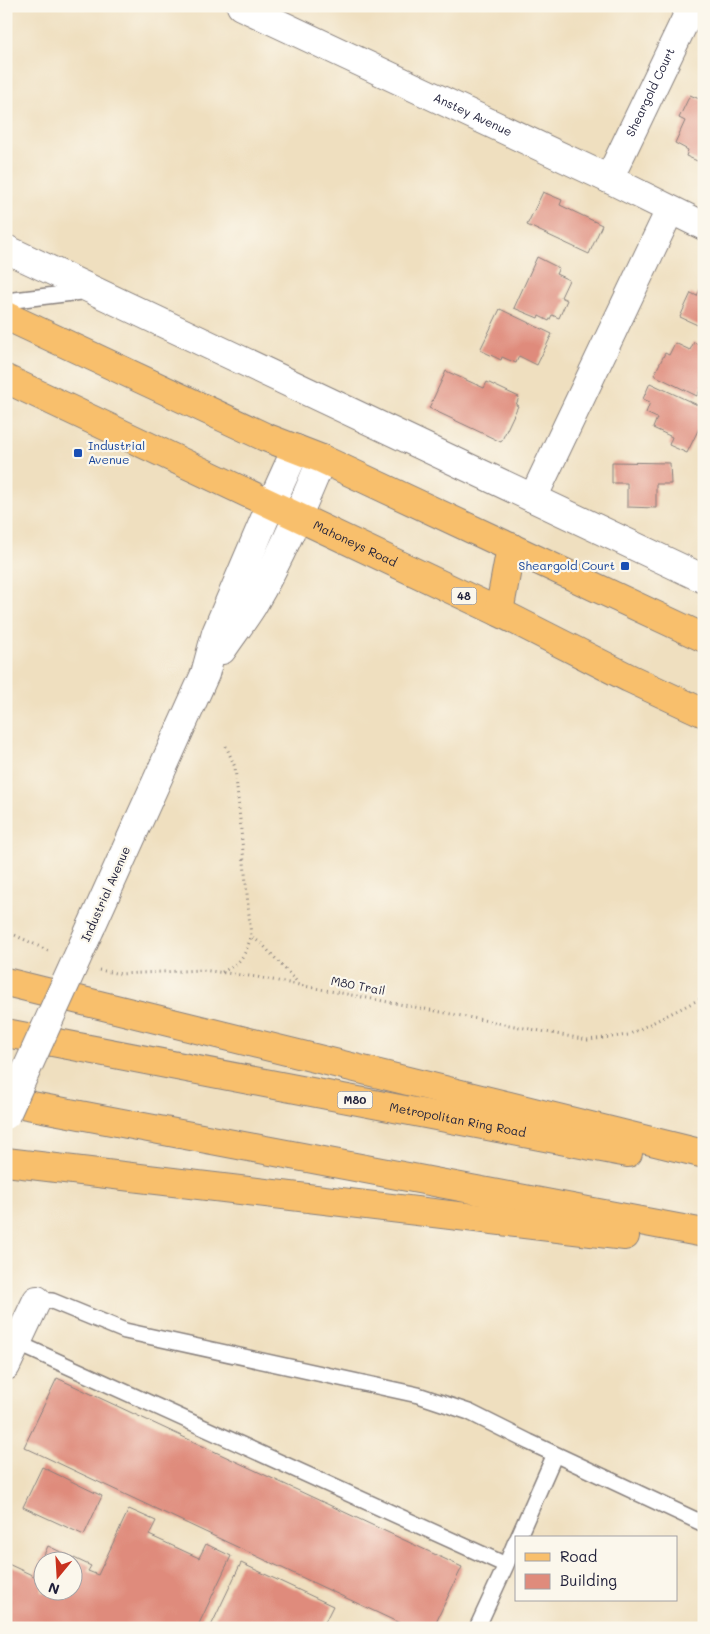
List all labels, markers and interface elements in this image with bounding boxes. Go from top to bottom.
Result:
street label: Sheargold Court [622,45,678,139]
street label: Anstey Avenue [431,89,515,139]
place label: Industrial Avenue [88,437,145,467]
marker: Industrial Avenue [72,447,84,459]
street label: Mahoneys Road [311,516,400,570]
place label: Sheargold Court [518,557,615,573]
marker: Sheargold Court [619,560,631,572]
road number: 48 [452,588,476,604]
street label: Industrial Avenue [77,843,133,944]
street label: M80 Trail [330,972,387,998]
road number: M80 [338,1092,372,1108]
street label: Metropolitan Ring Road [388,1098,528,1140]
legend [515,1536,678,1602]
text: Road [560,1546,597,1566]
north arrow [32,1552,82,1602]
text: Building [560,1570,617,1590]
text: N [46,1578,62,1600]

